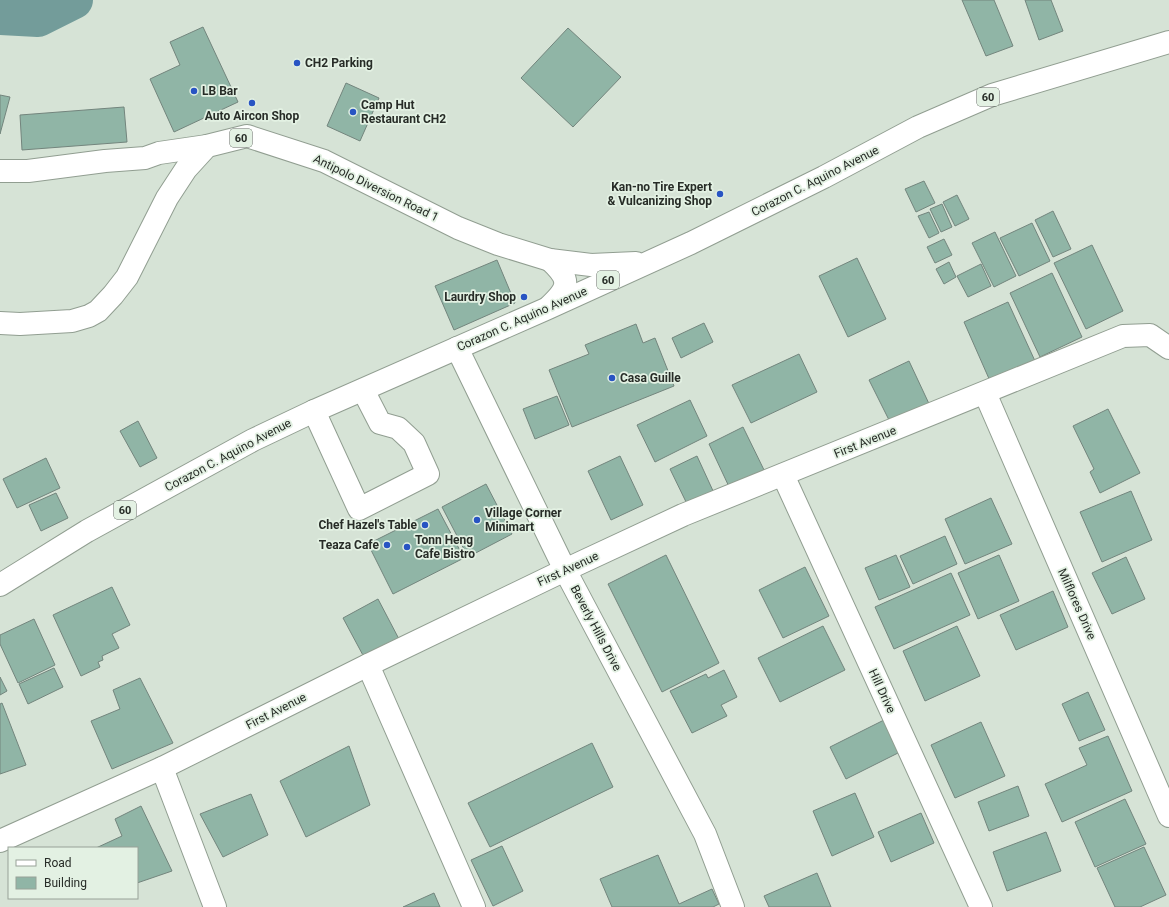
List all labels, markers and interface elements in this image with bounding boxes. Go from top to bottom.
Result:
place label: CH2 Parking [305,56,373,70]
marker: CH2 Parking [292,58,302,68]
place label: LB Bar [202,84,238,98]
marker: LB Bar [189,86,199,96]
road number: 60 [977,88,999,106]
marker: Auto Aircon Shop [247,98,257,108]
place label: Camp Hut Restaurant CH2 [361,98,446,126]
marker: Camp Hut Restaurant CH2 [348,107,358,117]
place label: Auto Aircon Shop [205,109,299,123]
road number: 60 [230,129,252,147]
street label: Corazon C. Aquino Avenue [749,143,881,219]
street label: Antipolo Diversion Road 1 [311,152,441,224]
place label: Kan-no Tire Expert & Vulcanizing Shop [607,180,712,208]
marker: Kan-no Tire Expert & Vulcanizing Shop [715,189,725,199]
road number: 60 [597,271,619,289]
street label: Corazon C. Aquino Avenue [455,284,589,354]
place label: Laurdry Shop [444,290,516,304]
marker: Laurdry Shop [519,292,529,302]
place label: Casa Guille [620,371,681,385]
marker: Casa Guille [607,373,617,383]
street label: Corazon C. Aquino Avenue [162,416,294,494]
street label: First Avenue [832,423,898,461]
road number: 60 [114,501,136,519]
place label: Village Corner Minimart [485,506,562,534]
marker: Village Corner Minimart [472,515,482,525]
place label: Chef Hazel's Table [318,518,418,532]
marker: Chef Hazel's Table [420,520,430,530]
place label: Tonn Heng Cafe Bistro [415,533,475,561]
place label: Teaza Cafe [319,538,380,552]
marker: Teaza Cafe [382,540,392,550]
marker: Tonn Heng Cafe Bistro [402,542,412,552]
street label: First Avenue [535,549,601,589]
street label: Milflores Drive [1055,566,1099,642]
street label: Beverly Hills Drive [568,583,624,673]
street label: Hill Drive [866,667,898,715]
street label: First Avenue [243,690,309,732]
legend [8,847,138,899]
text: Road [44,856,72,870]
text: Building [44,876,87,890]

